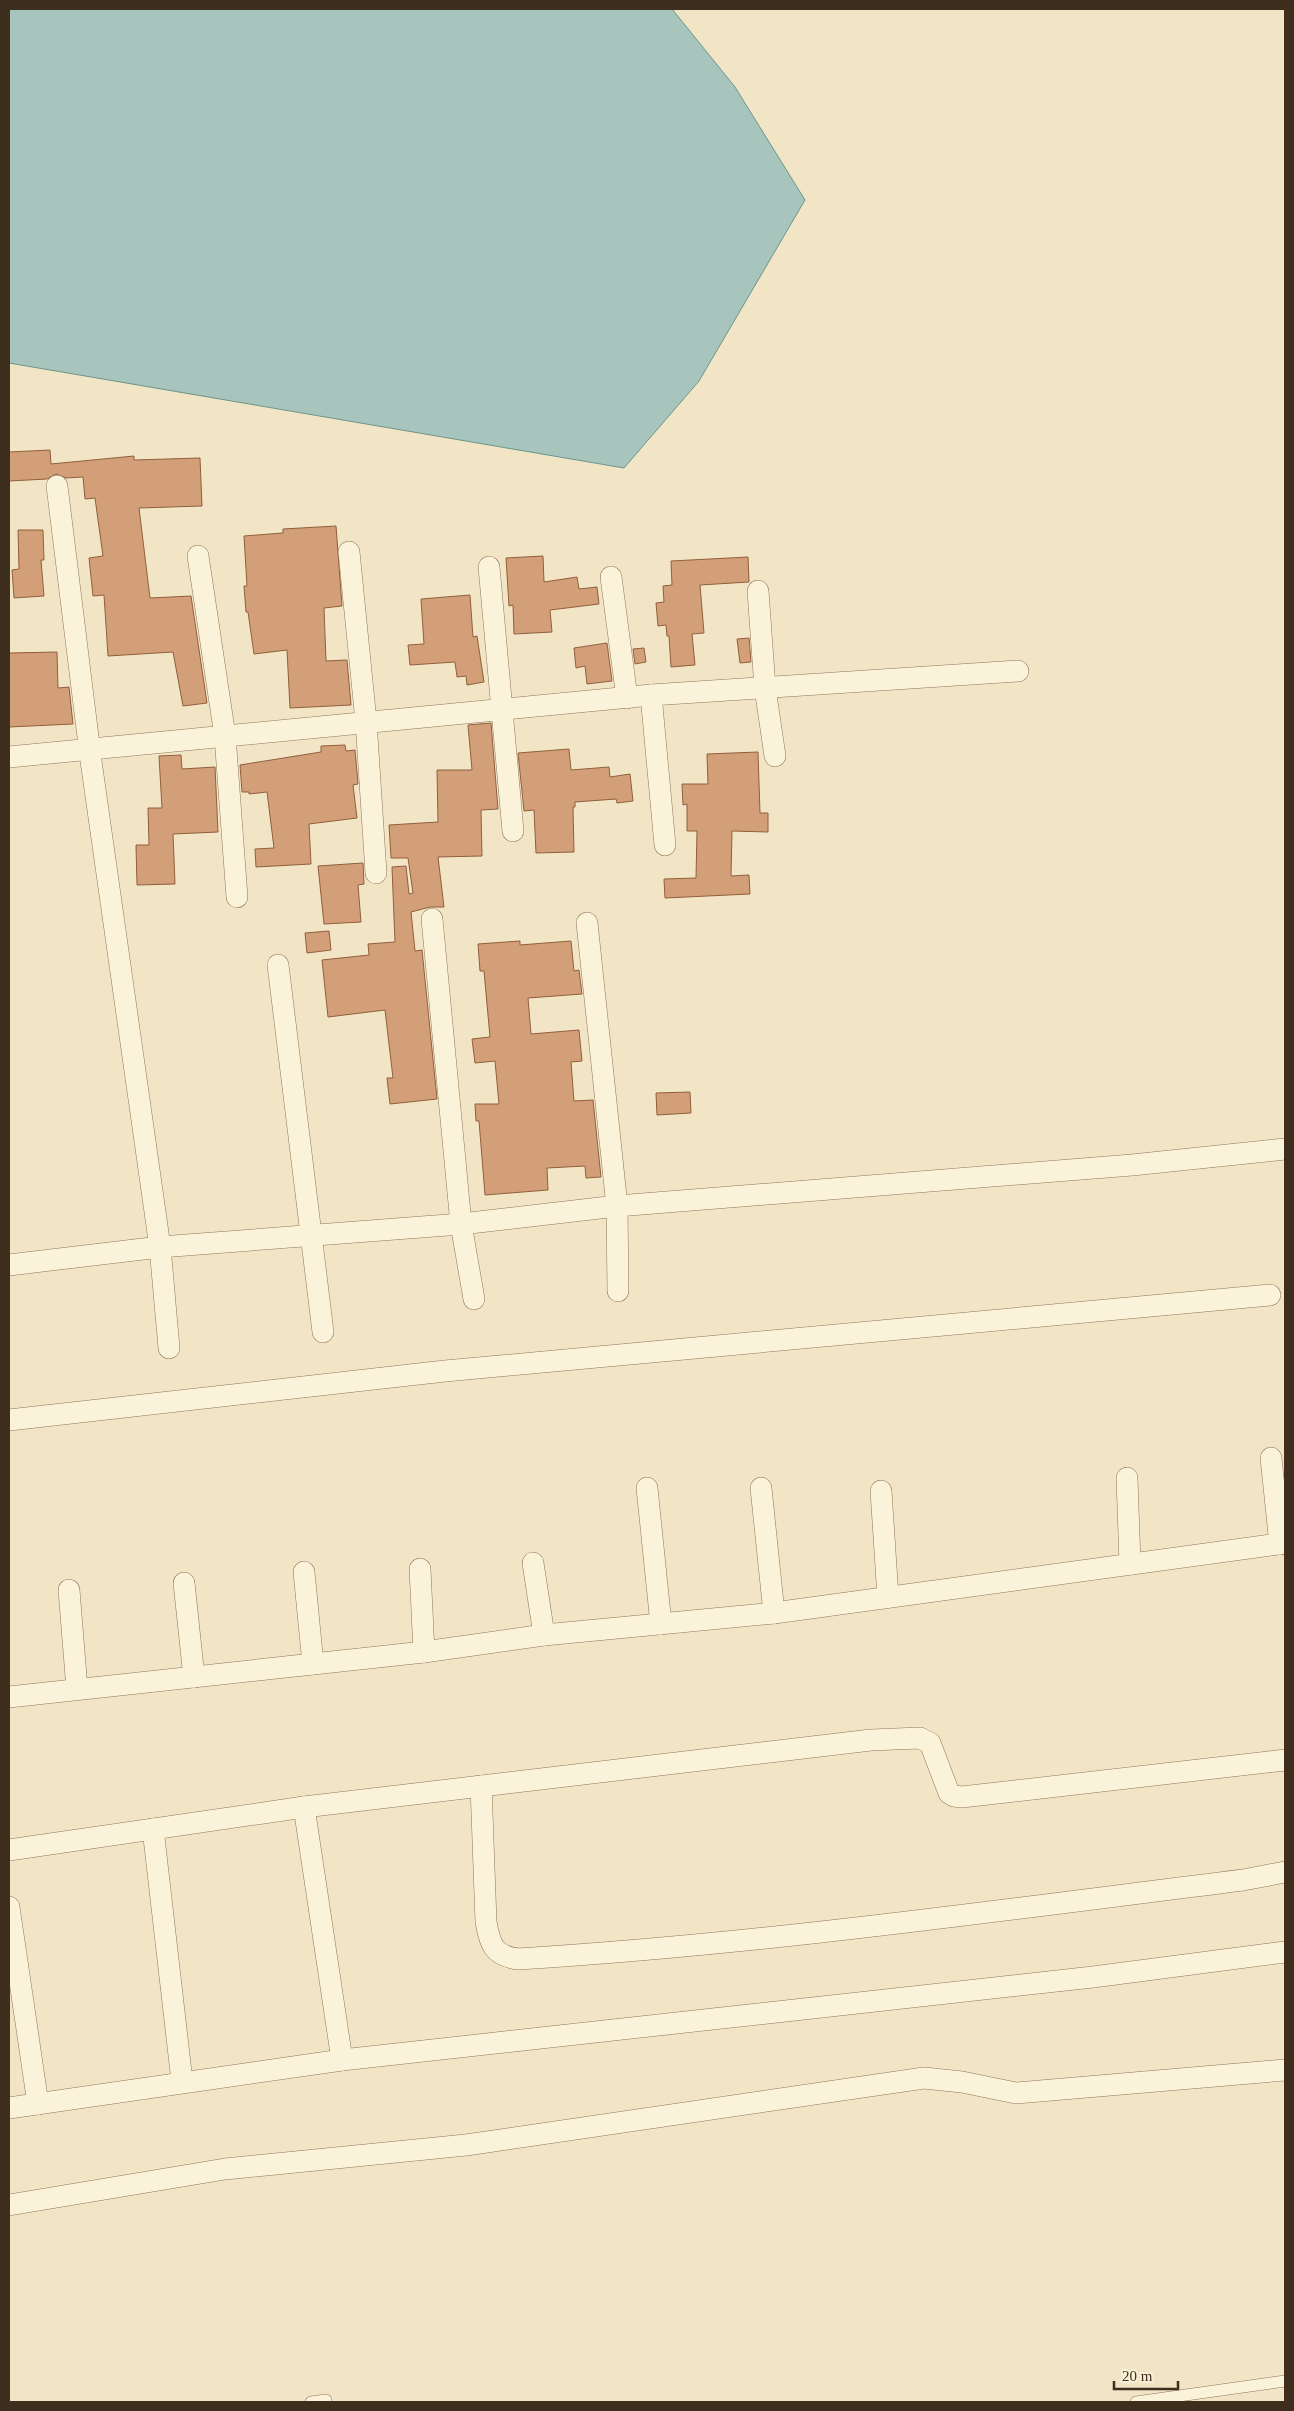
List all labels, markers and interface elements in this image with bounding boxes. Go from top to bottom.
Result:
scale bar [1114,2358,1178,2390]
text: 20 m [1122,2368,1153,2384]

